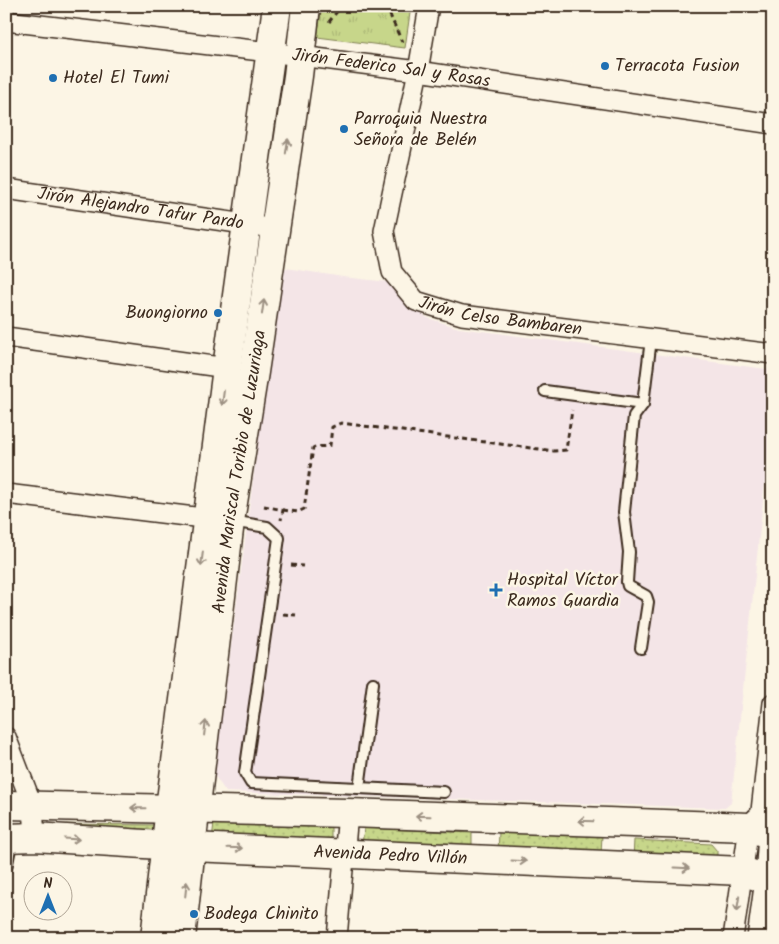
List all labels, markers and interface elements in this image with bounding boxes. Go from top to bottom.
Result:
street label: Jirón Federico Sal y Rosas [290,41,493,96]
place label: Terracota Fusion [615,52,740,81]
marker: Terracota Fusion [599,60,611,72]
place label: Hotel El Tumi [63,64,170,93]
marker: Hotel El Tumi [47,72,59,84]
place label: Parroquia Nuestra Señora de Belén [354,105,487,155]
marker: Parroquia Nuestra Señora de Belén [338,123,350,135]
one-way arrow [282,139,292,155]
street label: Jirón Alejandro Tafur Pardo [35,179,246,238]
street label: Jirón Celso Bambaren [415,288,584,344]
place label: Buongiorno [125,299,208,328]
one-way arrow [258,299,268,315]
marker: Buongiorno [212,307,224,319]
street label: Avenida Mariscal Toribio de Luzuriaga [205,328,275,615]
one-way arrow [218,390,228,406]
one-way arrow [197,551,207,567]
place label: Hospital Víctor Ramos Guardia [507,566,619,616]
marker: Hospital Víctor Ramos Guardia [489,583,503,597]
one-way arrow [200,720,210,736]
one-way arrow [131,803,147,813]
one-way arrow [416,811,432,820]
one-way arrow [578,816,594,826]
one-way arrow [64,835,80,844]
street label: Avenida Pedro Villón [313,838,468,874]
one-way arrow [226,844,242,853]
one-way arrow [511,856,527,865]
one-way arrow [673,864,689,873]
north arrow [22,872,72,922]
text: N [44,873,53,895]
one-way arrow [182,882,191,898]
one-way arrow [733,896,743,912]
place label: Bodega Chinito [204,900,319,929]
marker: Bodega Chinito [188,908,200,920]

